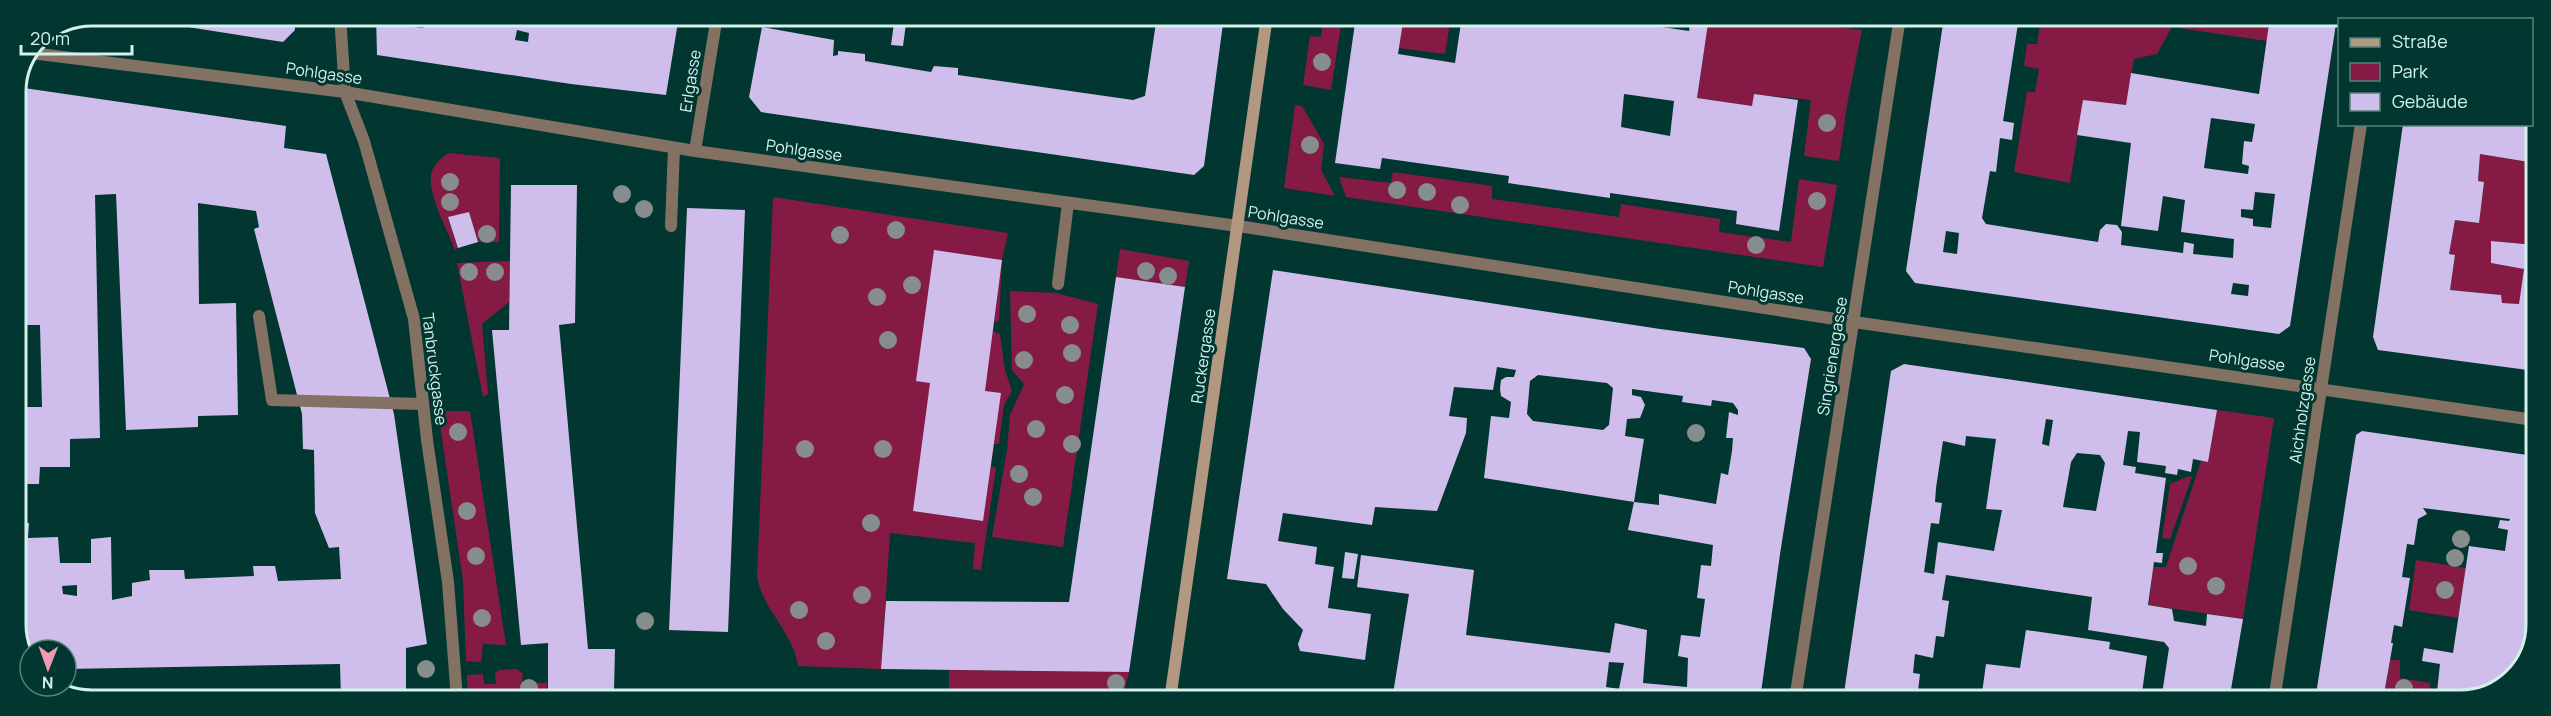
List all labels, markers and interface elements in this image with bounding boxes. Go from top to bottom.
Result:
scale bar [21,18,132,56]
legend [2338,18,2533,126]
text: 20 m [30,26,70,50]
text: Straße [2392,29,2448,53]
street label: Erlgasse [674,48,706,114]
street label: Pohlgasse [284,57,364,89]
text: Park [2392,59,2429,83]
text: Gebäude [2392,89,2468,113]
street label: Pohlgasse [764,134,844,166]
street label: Pohlgasse [1246,200,1326,234]
street label: Pohlgasse [1726,275,1806,309]
street label: Singrienergasse [1812,295,1852,417]
street label: Ruckergasse [1185,307,1221,405]
street label: Tanbruckgasse [417,312,453,426]
street label: Pohlgasse [2207,344,2287,376]
street label: Aichholzgasse [2284,355,2320,465]
north arrow [18,638,78,698]
text: N [42,672,54,694]

